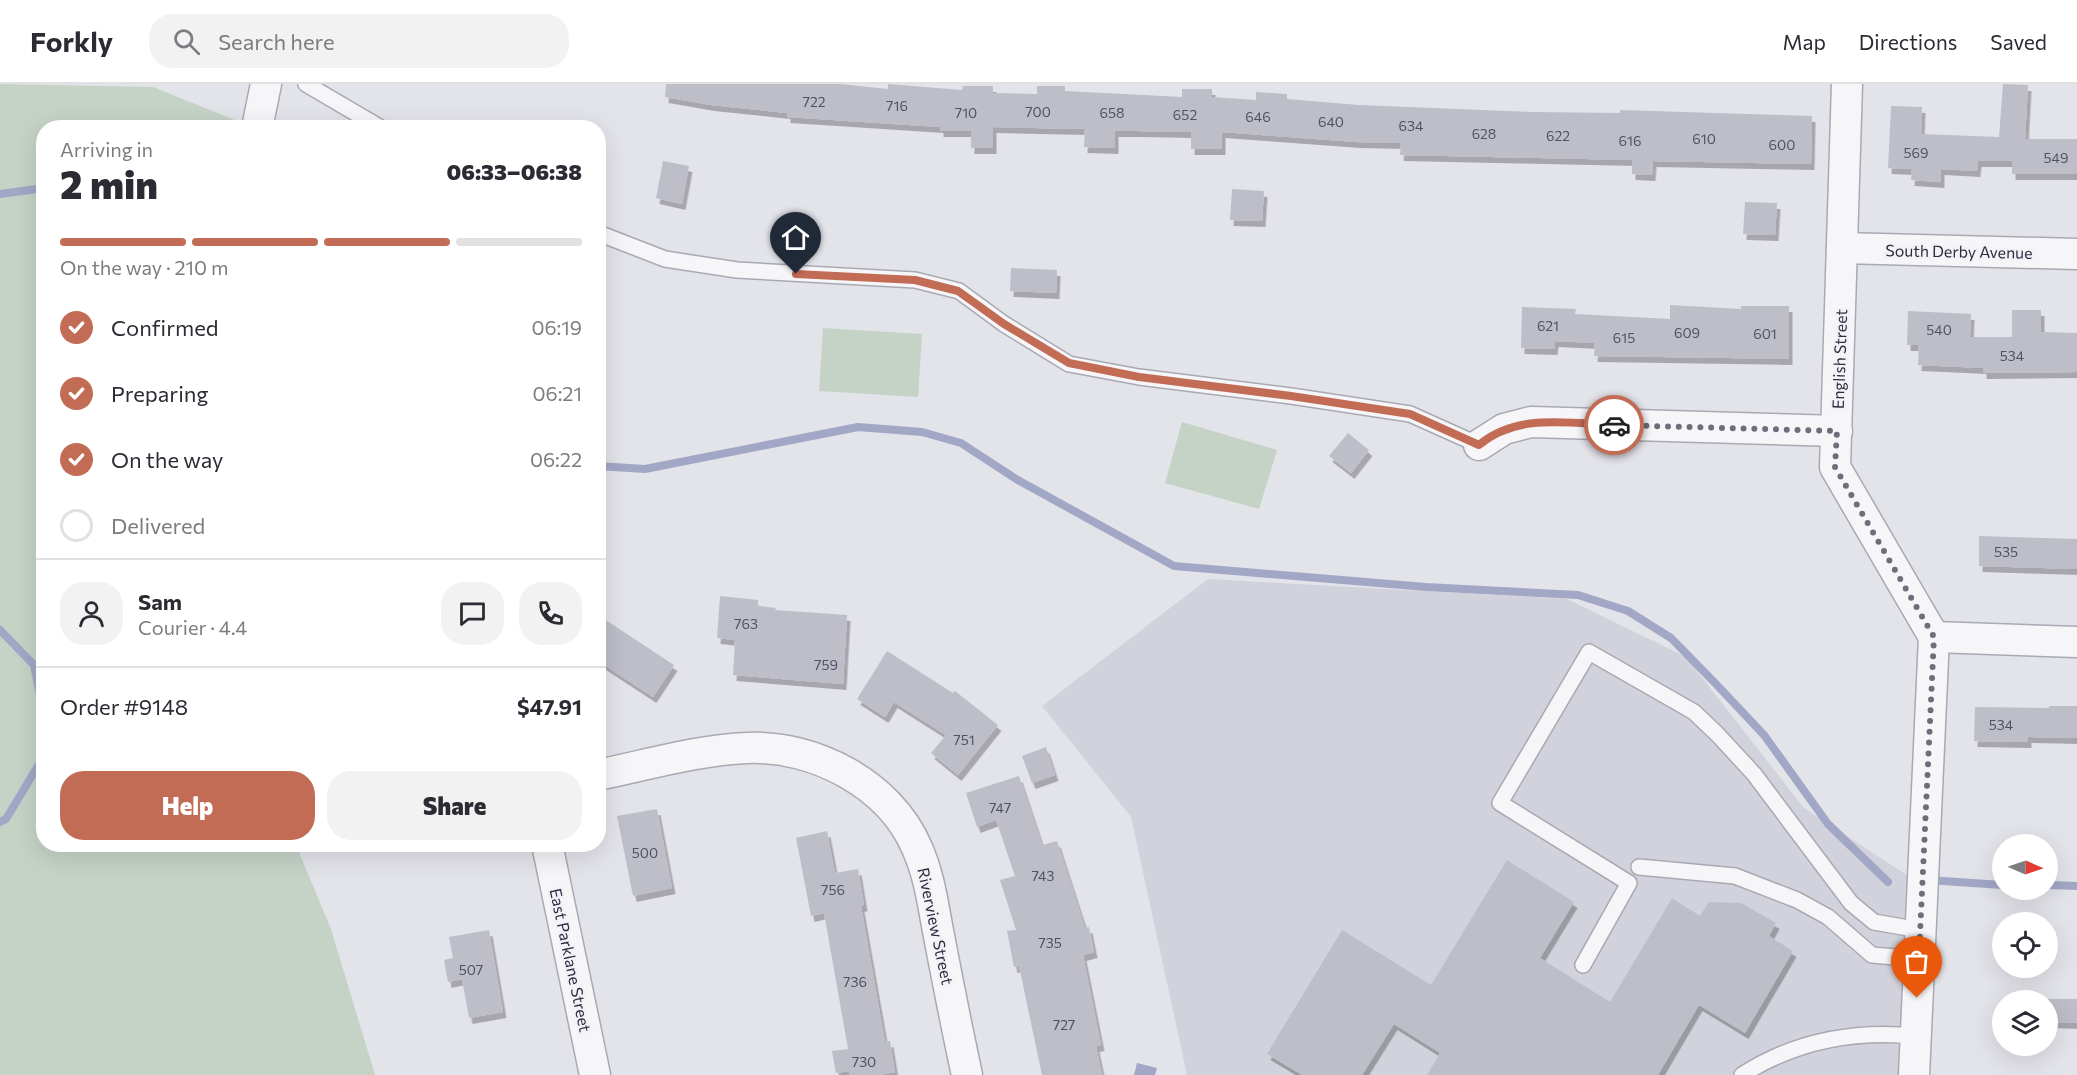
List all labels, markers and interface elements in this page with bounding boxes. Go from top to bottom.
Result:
search box [149,14,569,68]
text: Forkly [30,24,113,58]
icon: search [170,25,203,58]
text: Search here [218,28,335,55]
text: Map [1783,29,1826,54]
text: Directions [1859,29,1957,54]
text: Saved [1990,29,2047,54]
house number: 722 [803,93,826,110]
house number: 716 [886,97,908,114]
house number: 700 [1025,103,1051,120]
house number: 710 [955,104,977,121]
house number: 658 [1099,104,1125,121]
house number: 652 [1173,106,1197,123]
house number: 646 [1245,108,1271,125]
house number: 640 [1318,113,1344,130]
house number: 634 [1399,117,1424,134]
house number: 628 [1472,125,1496,142]
house number: 622 [1546,127,1570,144]
house number: 610 [1692,130,1716,147]
house number: 616 [1619,132,1641,149]
house number: 600 [1769,136,1795,153]
text: Arriving in [60,137,153,161]
house number: 569 [1904,144,1928,161]
house number: 549 [2044,149,2068,166]
text: 06:33–06:38 [446,158,582,185]
text: 2 min [60,159,158,207]
pin [770,212,821,274]
icon: home [779,221,812,254]
street label: South Derby Avenue [1885,240,2033,262]
text: On the way · 210 m [60,255,228,279]
street label: English Street [1828,308,1850,409]
icon: check [60,311,93,344]
text: Confirmed [111,314,218,341]
text: 06:19 [531,315,582,339]
house number: 621 [1537,317,1559,334]
house number: 540 [1926,321,1952,338]
house number: 609 [1674,324,1700,341]
house number: 601 [1753,325,1777,342]
house number: 615 [1613,329,1635,346]
house number: 534 [2000,347,2025,364]
icon: check [60,377,93,410]
text: Preparing [111,380,208,407]
text: 06:21 [532,381,582,405]
courier [1584,395,1644,455]
icon: car [1598,409,1631,442]
icon: check [60,443,93,476]
text: On the way [111,446,223,473]
text: 06:22 [530,447,582,471]
text: Delivered [111,512,205,539]
house number: 535 [1994,543,2018,560]
button: person [60,582,123,645]
button: chat [441,582,504,645]
button: phone [519,582,582,645]
text: Sam [138,588,182,615]
text: Courier · 4.4 [138,615,247,639]
house number: 763 [734,615,758,632]
house number: 759 [814,656,838,673]
text: Order #9148 [60,693,188,720]
text: $47.91 [517,693,582,720]
house number: 534 [1989,716,2014,733]
house number: 751 [953,731,975,748]
button: Help [60,771,315,840]
button: Share [327,771,582,840]
house number: 747 [989,799,1011,816]
north arrow [1992,834,2058,900]
map controls [1992,834,2058,1056]
house number: 500 [632,844,658,861]
street label: Riverview Street [914,866,958,987]
house number: 743 [1032,867,1054,884]
house number: 756 [821,881,845,898]
street label: East Parklane Street [546,886,596,1034]
button: locate [1992,912,2058,978]
house number: 735 [1038,934,1062,951]
pin [1891,936,1942,998]
icon: bag [1900,945,1933,978]
house number: 507 [459,961,483,978]
house number: 736 [843,973,867,990]
button: layers [1992,990,2058,1056]
house number: 727 [1053,1016,1075,1033]
house number: 730 [852,1053,876,1070]

